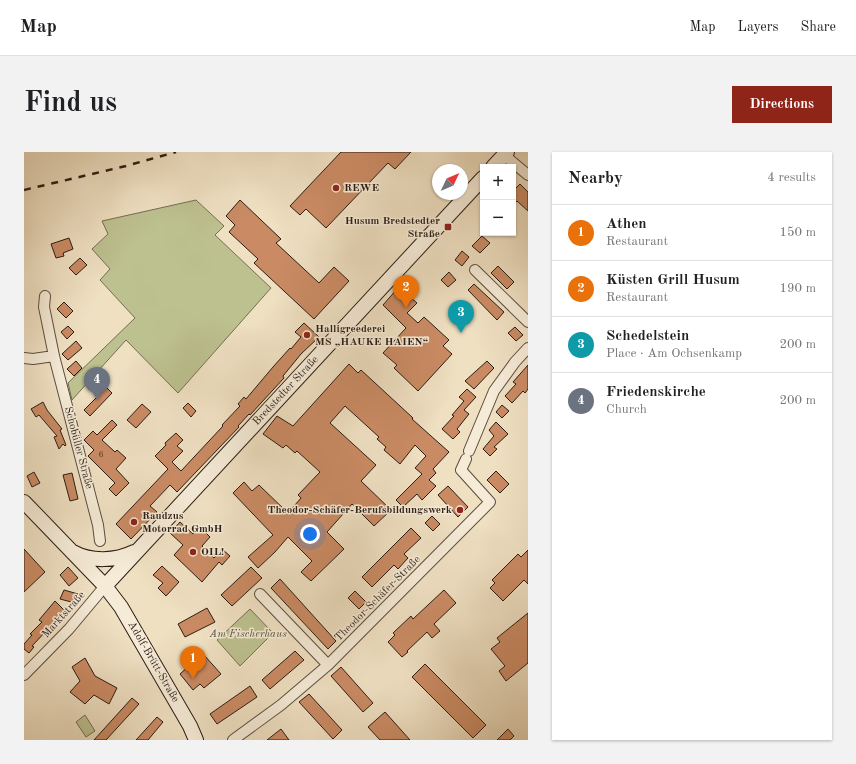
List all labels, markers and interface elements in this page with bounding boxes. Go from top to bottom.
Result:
text: Map [20,18,57,37]
text: Map [690,20,716,34]
text: Layers [738,20,779,34]
text: Share [801,20,836,34]
button: Directions [732,86,832,123]
text: Find us [24,90,117,118]
north arrow [432,164,468,200]
map controls [480,164,516,236]
button: + [480,164,516,200]
text: Nearby [568,170,623,187]
text: 4 results [767,171,816,184]
marker: REWE [331,183,341,193]
place label: REWE [344,183,379,194]
button: − [480,200,516,236]
place label: Husum Bredstedter Straße [345,216,440,240]
text: Athen [606,217,647,232]
marker: Husum Bredstedter Straße [443,222,453,232]
text: 1 [577,226,585,239]
text: 150 m [779,226,816,239]
text: Restaurant [606,235,668,248]
text: Küsten Grill Husum [606,273,740,288]
pin: 2 [393,275,419,308]
text: 2 [577,282,585,295]
text: 190 m [779,282,816,295]
text: Restaurant [606,291,668,304]
pin: 3 [448,300,474,333]
place label: Halligreederei MS „HAUKE HAIEN“ [315,324,428,348]
text: Schedelstein [606,329,689,344]
marker: Halligreederei MS „HAUKE HAIEN“ [302,330,312,340]
text: 3 [577,338,585,351]
text: 200 m [779,338,816,351]
text: Place · Am Ochsenkamp [606,347,742,360]
street label: Bredstedter Straße [251,354,321,428]
pin: 4 [84,367,110,400]
text: Friedenskirche [606,385,706,400]
text: 4 [577,394,585,407]
text: 200 m [779,394,816,407]
text: Church [606,403,647,416]
street label: Schobüller Straße [62,406,94,490]
house number: 6 [98,450,104,459]
place label: Theodor-Schäfer-Berufsbildungswerk [268,505,452,516]
marker: Theodor-Schäfer-Berufsbildungswerk [455,505,465,515]
place label: Raudzus Motorrad GmbH [142,511,223,535]
marker: Raudzus Motorrad GmbH [129,517,139,527]
your location [300,524,320,544]
marker: OIL! [188,547,198,557]
place label: OIL! [201,547,224,558]
street label: Theodor-Schäfer-Straße [333,554,423,644]
street label: Marktstraße [40,590,88,640]
street label: Adolf-Brütt-Straße [125,620,181,704]
park label: Am Fischerhaus [208,629,287,640]
pin: 1 [180,646,206,679]

